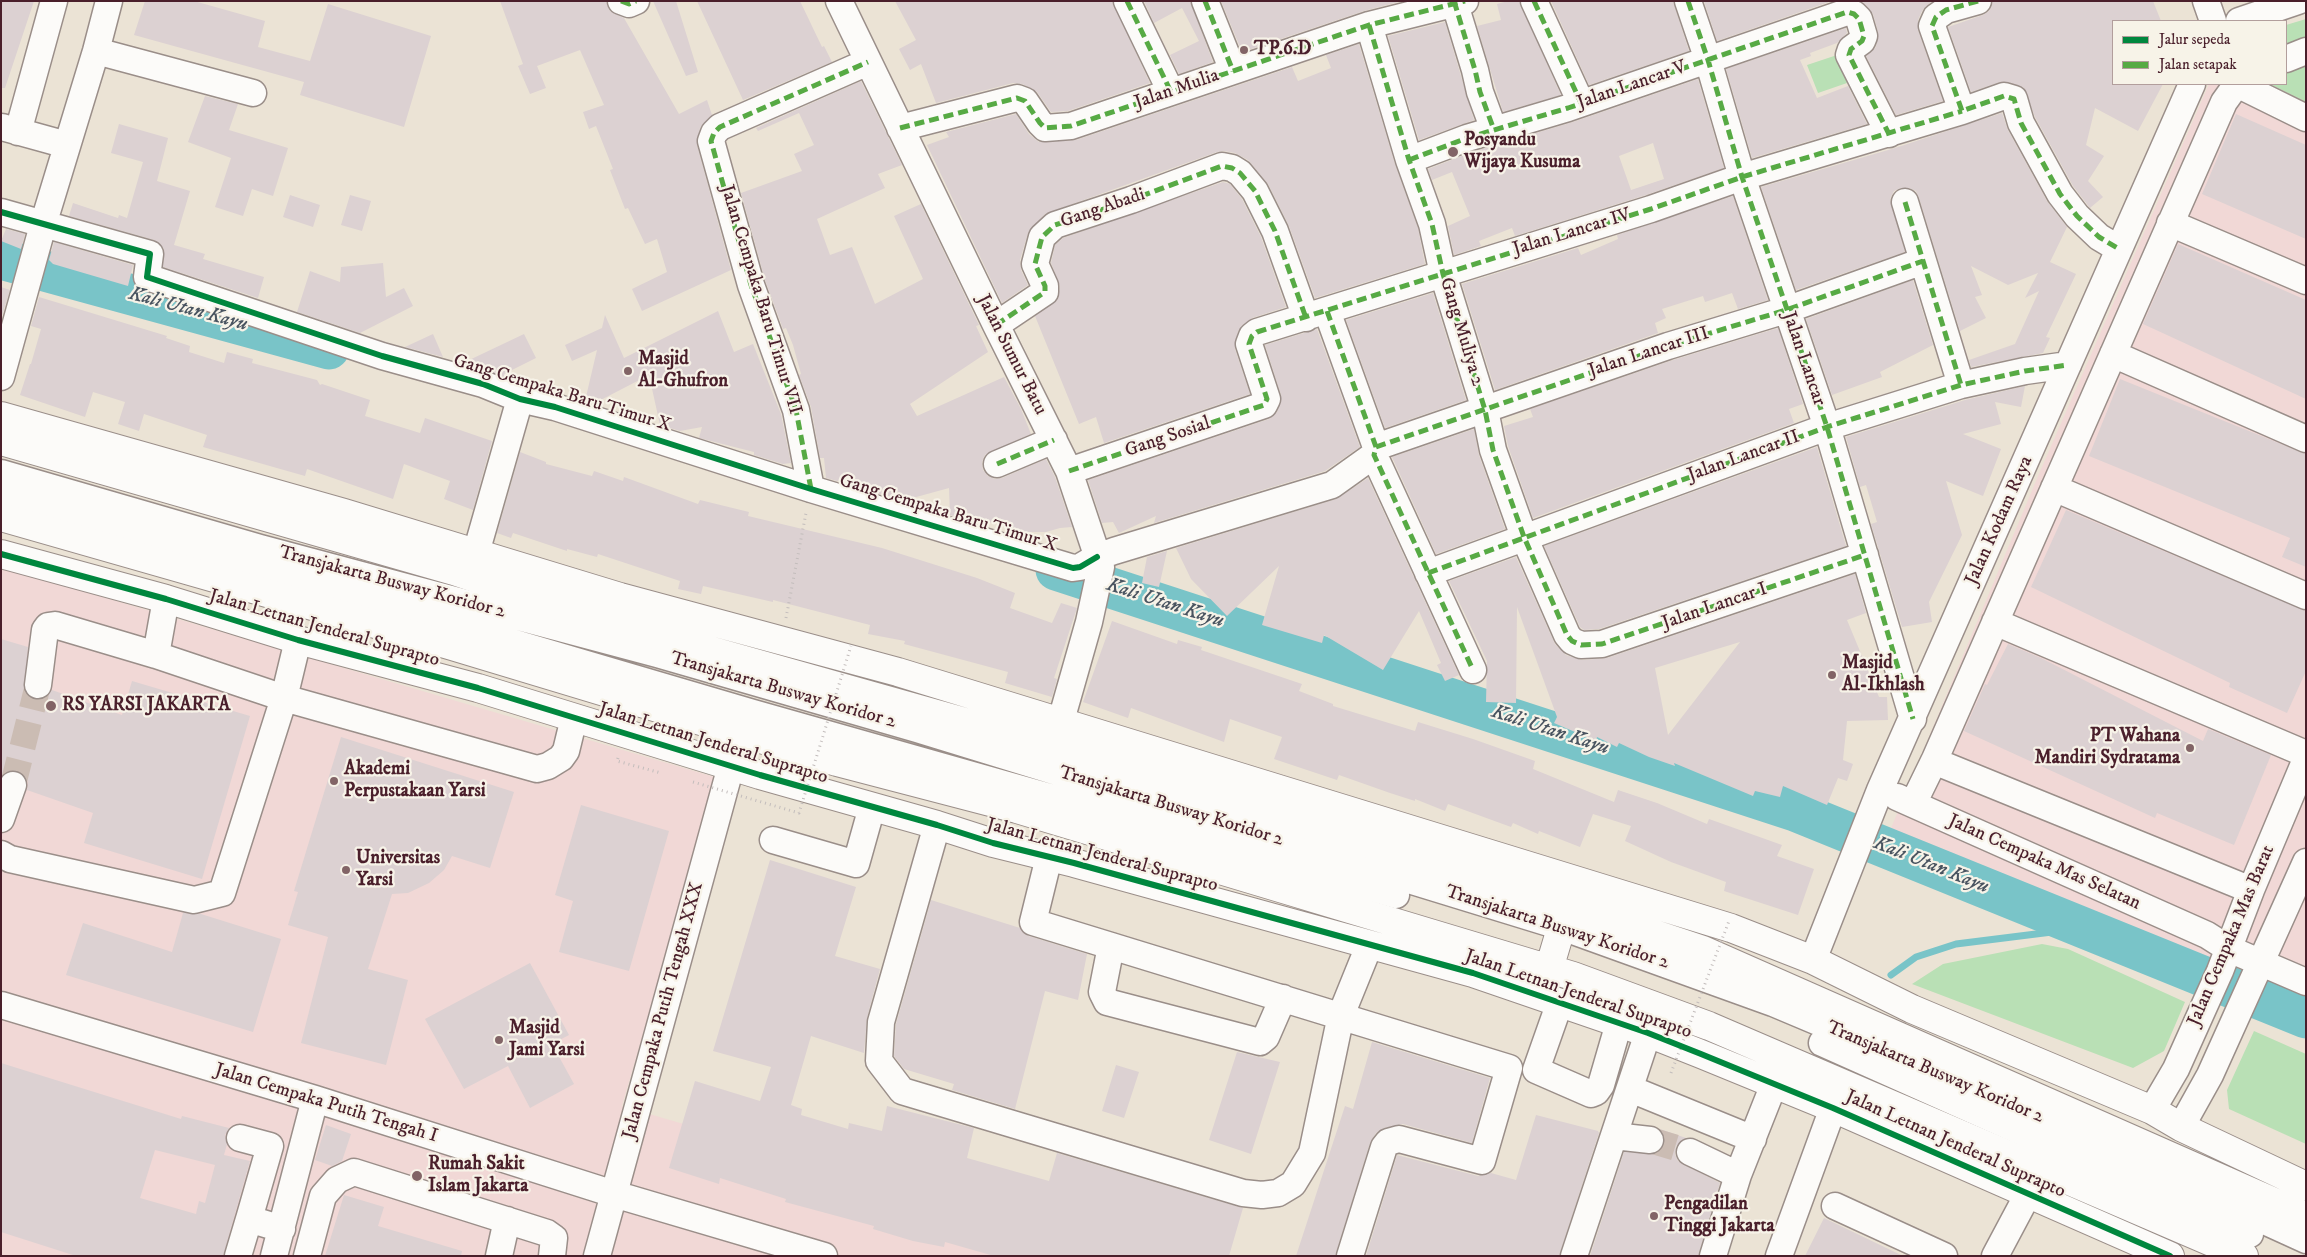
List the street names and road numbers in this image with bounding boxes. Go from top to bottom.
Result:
street label: Jalan Lancar V [1574,57,1690,115]
street label: Jalan Mulia [1132,65,1222,115]
street label: Jalan Cempaka Baru Timur VII [714,182,806,418]
street label: Gang Abadi [1058,184,1148,234]
street label: Jalan Lancar IV [1510,204,1634,262]
street label: Gang Muliya 2 [1434,275,1488,389]
street label: Jalan Sumur Batu [971,291,1051,419]
street label: Jalan Lancar [1776,309,1830,409]
street label: Jalan Lancar III [1586,323,1712,383]
street label: Gang Cempaka Baru Timur X [450,350,674,438]
street label: Gang Sosial [1122,413,1214,463]
street label: Jalan Lancar II [1685,426,1803,488]
street label: Jalan Kodam Raya [1961,453,2039,589]
street label: Gang Cempaka Baru Timur X [836,470,1060,558]
street label: Transjakarta Busway Koridor 2 [276,542,508,624]
street label: Jalan Lancar I [1659,578,1771,636]
street label: Jalan Letnan Jenderal Suprapto [206,585,442,673]
street label: Transjakarta Busway Koridor 2 [668,648,898,734]
street label: Jalan Letnan Jenderal Suprapto [596,698,830,790]
street label: Transjakarta Busway Koridor 2 [1056,762,1286,852]
street label: Jalan Cempaka Mas Selatan [1944,810,2144,916]
street label: Jalan Letnan Jenderal Suprapto [984,814,1220,898]
street label: Jalan Cempaka Mas Barat [2184,842,2280,1030]
street label: Jalan Cempaka Putih Tengah XXX [619,880,709,1142]
street label: Transjakarta Busway Koridor 2 [1442,881,1672,975]
street label: Jalan Letnan Jenderal Suprapto [1462,945,1694,1045]
street label: Transjakarta Busway Koridor 2 [1823,1017,2047,1129]
street label: Jalan Cempaka Putih Tengah I [212,1059,440,1149]
street label: Jalan Letnan Jenderal Suprapto [1841,1086,2069,1204]

